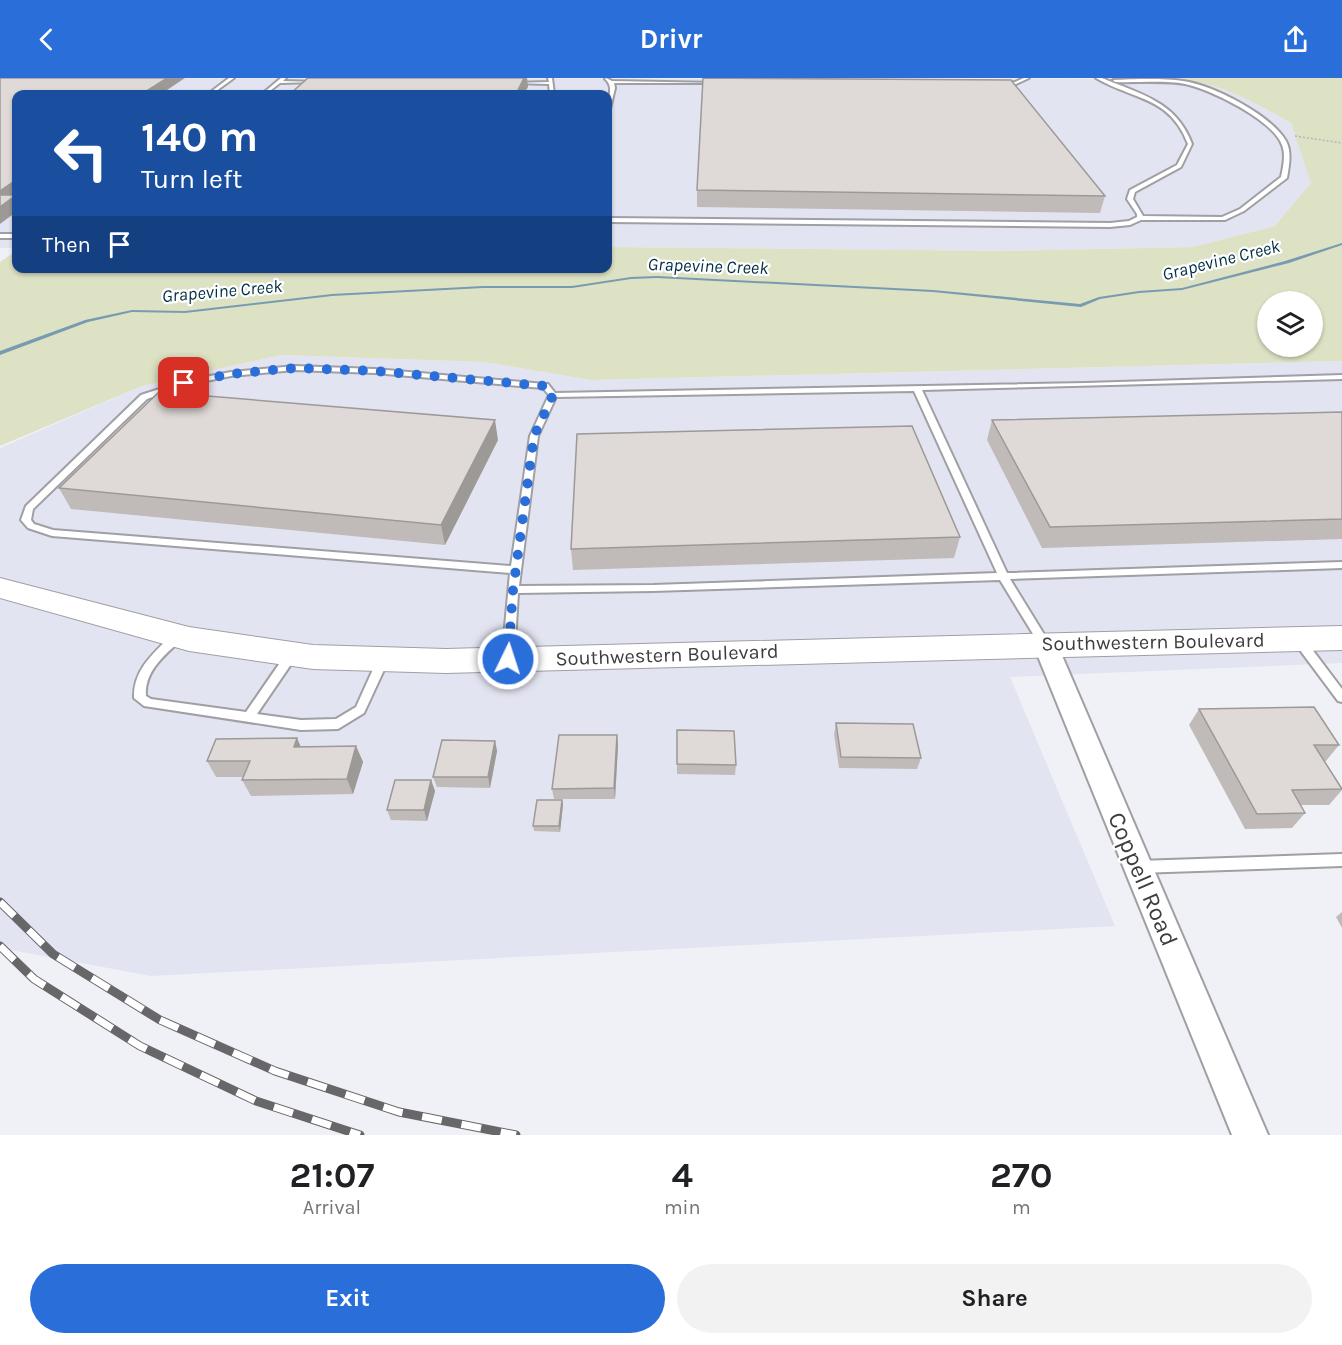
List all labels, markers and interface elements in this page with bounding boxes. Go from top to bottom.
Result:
icon: back [30,23,63,56]
text: Drivr [640,23,702,55]
icon: share [1279,23,1312,56]
text: 140 m [141,112,258,162]
icon: left [42,114,120,192]
text: Turn left [141,163,242,195]
icon: arrive [103,228,136,261]
text: Then [42,232,91,258]
water label: Grapevine Creek [1160,235,1283,285]
water label: Grapevine Creek [647,253,769,279]
water label: Grapevine Creek [161,275,284,307]
map controls [1257,291,1323,357]
button: layers [1257,291,1323,357]
pin [158,357,209,408]
icon: arrive [167,366,200,399]
position arrow [476,627,540,691]
street label: Southwestern Boulevard [1041,629,1265,655]
street label: Southwestern Boulevard [555,640,779,670]
street label: Coppell Road [1102,808,1184,950]
text: 21:07 [289,1154,374,1196]
text: 4 [672,1154,693,1196]
text: 270 [990,1154,1053,1196]
text: Arrival [303,1196,361,1219]
text: min [664,1196,701,1219]
text: m [1012,1196,1031,1219]
button: Exit [30,1264,665,1333]
button: Share [677,1264,1312,1333]

